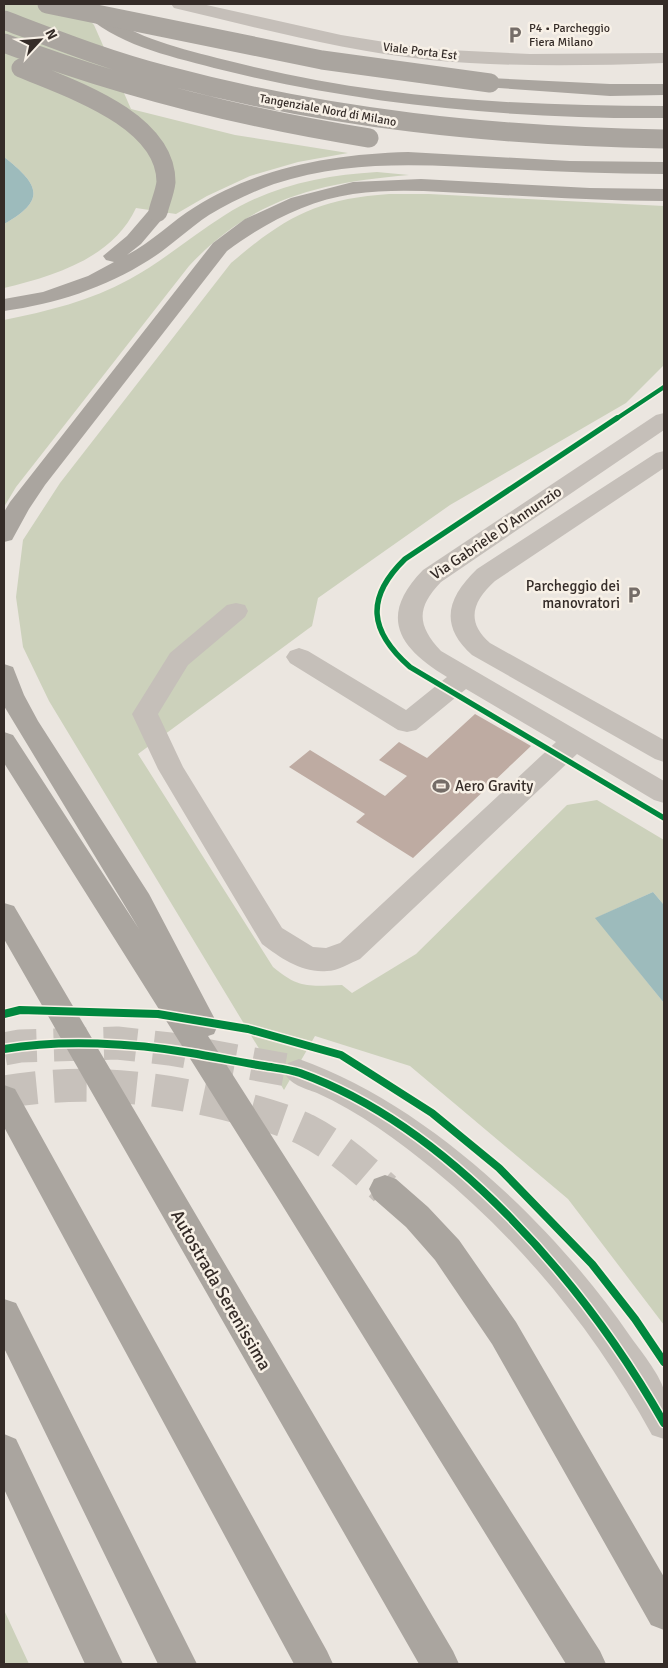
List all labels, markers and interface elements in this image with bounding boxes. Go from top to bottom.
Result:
north arrow [15,15,65,65]
place label: P4 • Parcheggio Fiera Milano [529,21,610,50]
parking icon: P4 • Parcheggio Fiera Milano [505,25,525,45]
text: N [41,26,61,43]
street label: Viale Porta Est [382,39,458,63]
street label: Tangenziale Nord di Milano [258,91,397,130]
street label: Via Gabriele D'Annunzio [427,482,565,584]
place label: Parcheggio dei manovratori [526,577,620,612]
parking icon: Parcheggio dei manovratori [624,585,644,605]
sports icon: Aero Gravity [431,776,451,796]
place label: Aero Gravity [455,777,533,795]
street label: Autostrada Serenissima [166,1206,276,1374]

